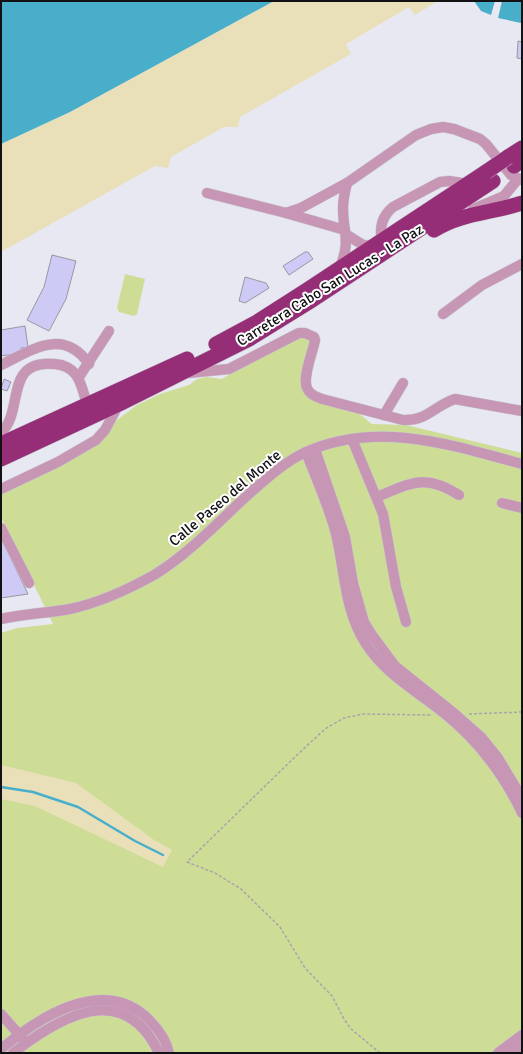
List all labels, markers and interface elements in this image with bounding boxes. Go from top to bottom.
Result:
street label: Carretera Cabo San Lucas - La Paz [233,220,427,350]
street label: Calle Paseo del Monte [165,446,285,550]

